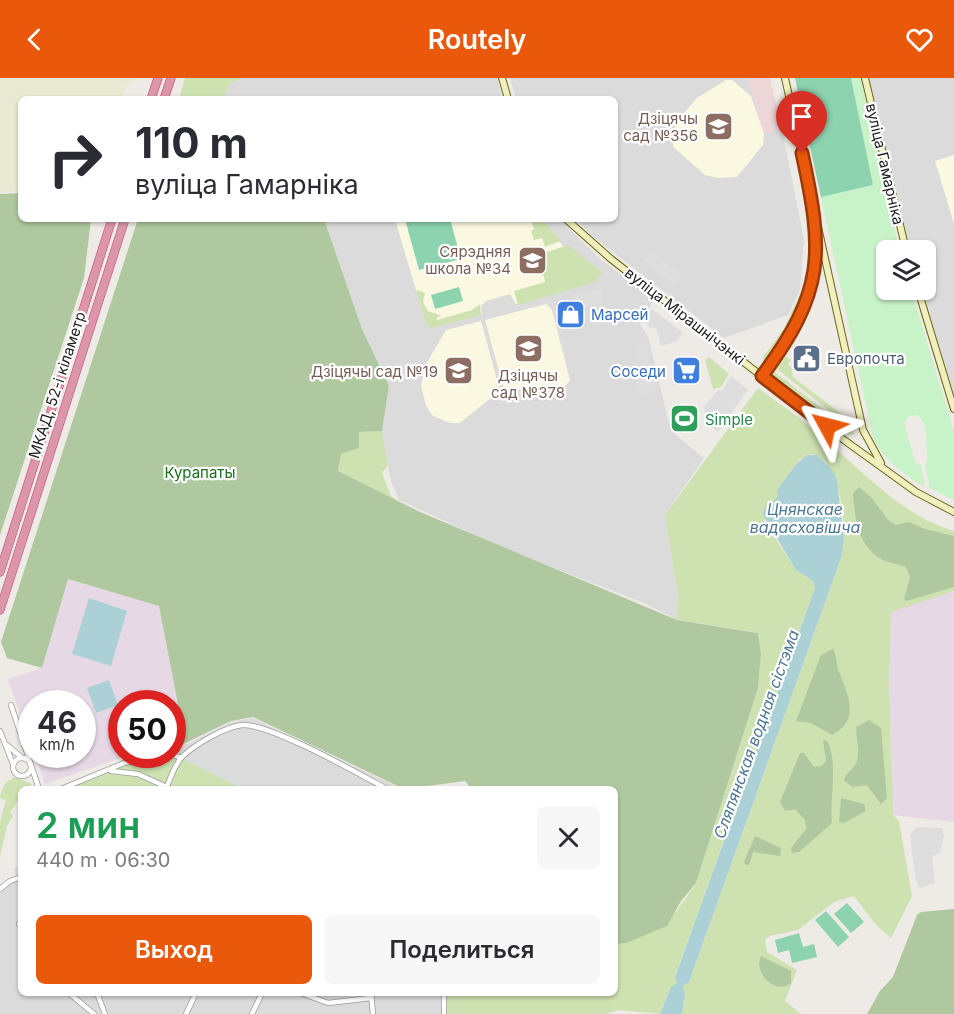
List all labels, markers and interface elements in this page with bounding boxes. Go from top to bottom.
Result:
icon: back [18,23,51,56]
text: Routely [428,23,526,56]
icon: heart [903,23,936,56]
pin [776,91,827,153]
icon: arrive [785,100,818,133]
street label: вуліца Гамарніка [862,101,908,227]
place label: Дзіцячы сад №356 [623,109,698,145]
school or university icon: Дзіцячы сад №356 [703,111,735,143]
text: 110 m [135,117,248,168]
icon: right [36,120,114,198]
text: вуліца Гамарніка [135,168,359,201]
map controls [876,240,936,300]
button: layers [876,240,936,300]
place label: Сярэдняя школа №34 [425,242,511,278]
school or university icon: Сярэдняя школа №34 [516,244,548,276]
street label: вуліца Мірашнічэнкі [621,263,749,369]
shop icon: Марсей [554,298,586,330]
place label: Марсей [591,305,648,324]
street label: МКАД, 52-і кіламетр [24,309,90,461]
school or university icon: Дзіцячы сад №378 [512,332,544,364]
public building icon: Европочта [790,342,822,374]
place label: Европочта [827,349,905,368]
school or university icon: Дзіцячы сад №19 [443,355,475,387]
supermarket icon: Соседи [671,355,703,387]
place label: Дзіцячы сад №19 [311,362,438,381]
place label: Соседи [610,362,666,381]
place label: Дзіцячы сад №378 [491,366,565,402]
position arrow [795,394,859,458]
sports icon: Simple [668,403,700,435]
place label: Simple [705,410,753,429]
park label: Курапаты [164,463,236,482]
water label: Цнянскае вадасховішча [750,499,861,537]
water label: Сляпянская водная сістэма [709,627,803,841]
speed limit sign: 50 [108,690,186,768]
text: 46 [37,704,77,740]
text: km/h [39,735,75,754]
text: 2 мин [36,803,140,847]
button: close [537,806,600,869]
text: 440 m · 06:30 [36,848,170,872]
button: Выход [36,915,312,984]
button: Поделиться [324,915,600,984]

